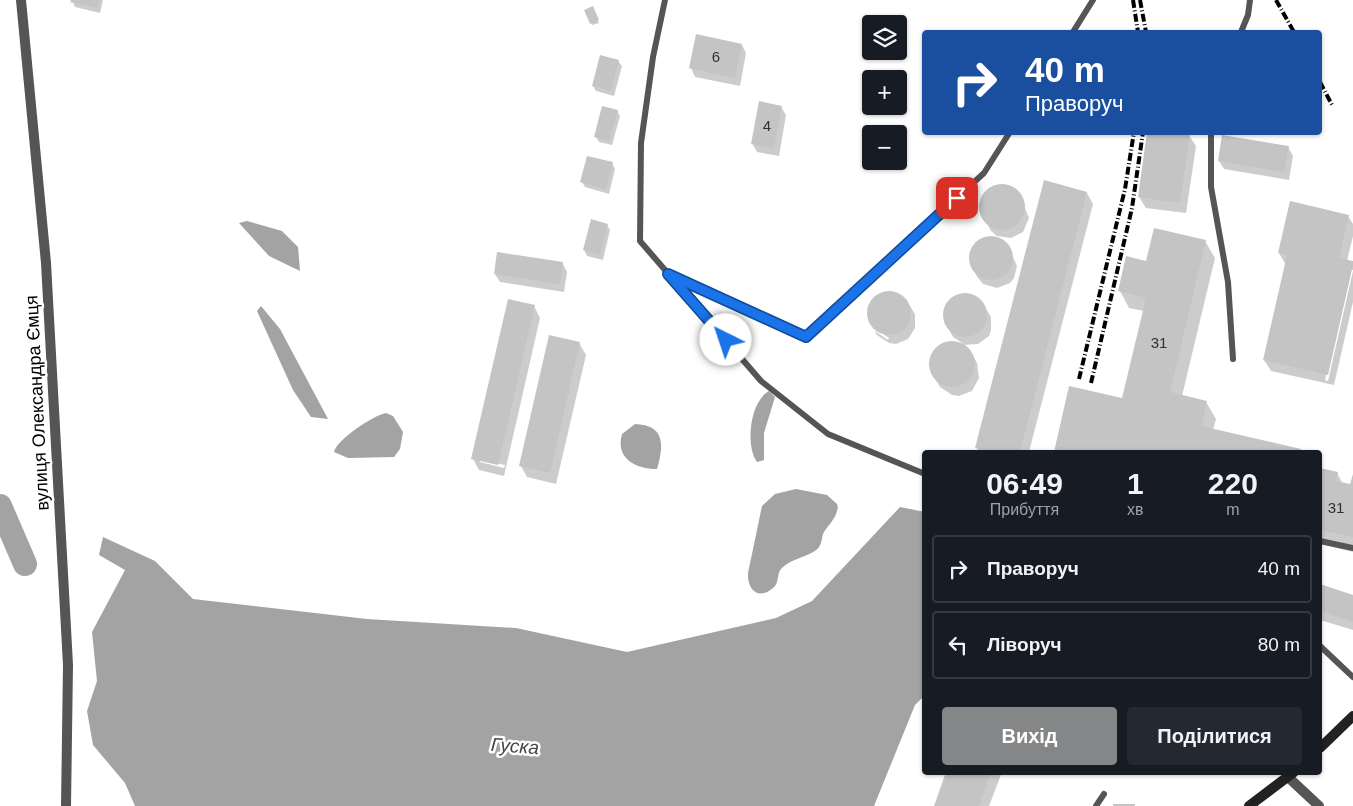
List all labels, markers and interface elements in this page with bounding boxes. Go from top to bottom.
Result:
map controls [862,15,907,170]
button: layers [862,15,907,60]
house number: 6 [712,48,720,65]
icon: right [942,50,1007,115]
text: 40 m [1025,50,1105,89]
button: + [862,70,907,115]
text: Праворуч [1025,91,1123,116]
house number: 4 [763,117,771,134]
button: − [862,125,907,170]
pin [936,177,978,219]
icon: arrive [943,184,971,212]
street label: вулиця Олександра Ємця [21,295,53,511]
position arrow [699,313,751,365]
house number: 31 [1151,334,1167,351]
text: 06:49 [986,467,1063,500]
text: 1 [1127,467,1144,500]
text: 220 [1208,467,1258,500]
house number: 31 [1328,499,1344,516]
text: Прибуття [990,501,1059,518]
text: хв [1127,501,1144,518]
text: m [1226,501,1239,518]
icon: right [944,555,972,583]
text: Праворуч [987,558,1079,579]
text: 40 m [1258,558,1300,579]
icon: left [944,631,972,659]
text: Ліворуч [987,634,1062,655]
text: 80 m [1258,634,1300,655]
button: Вихід [942,707,1117,765]
button: Поділитися [1127,707,1302,765]
water label: Гуска [490,734,540,758]

